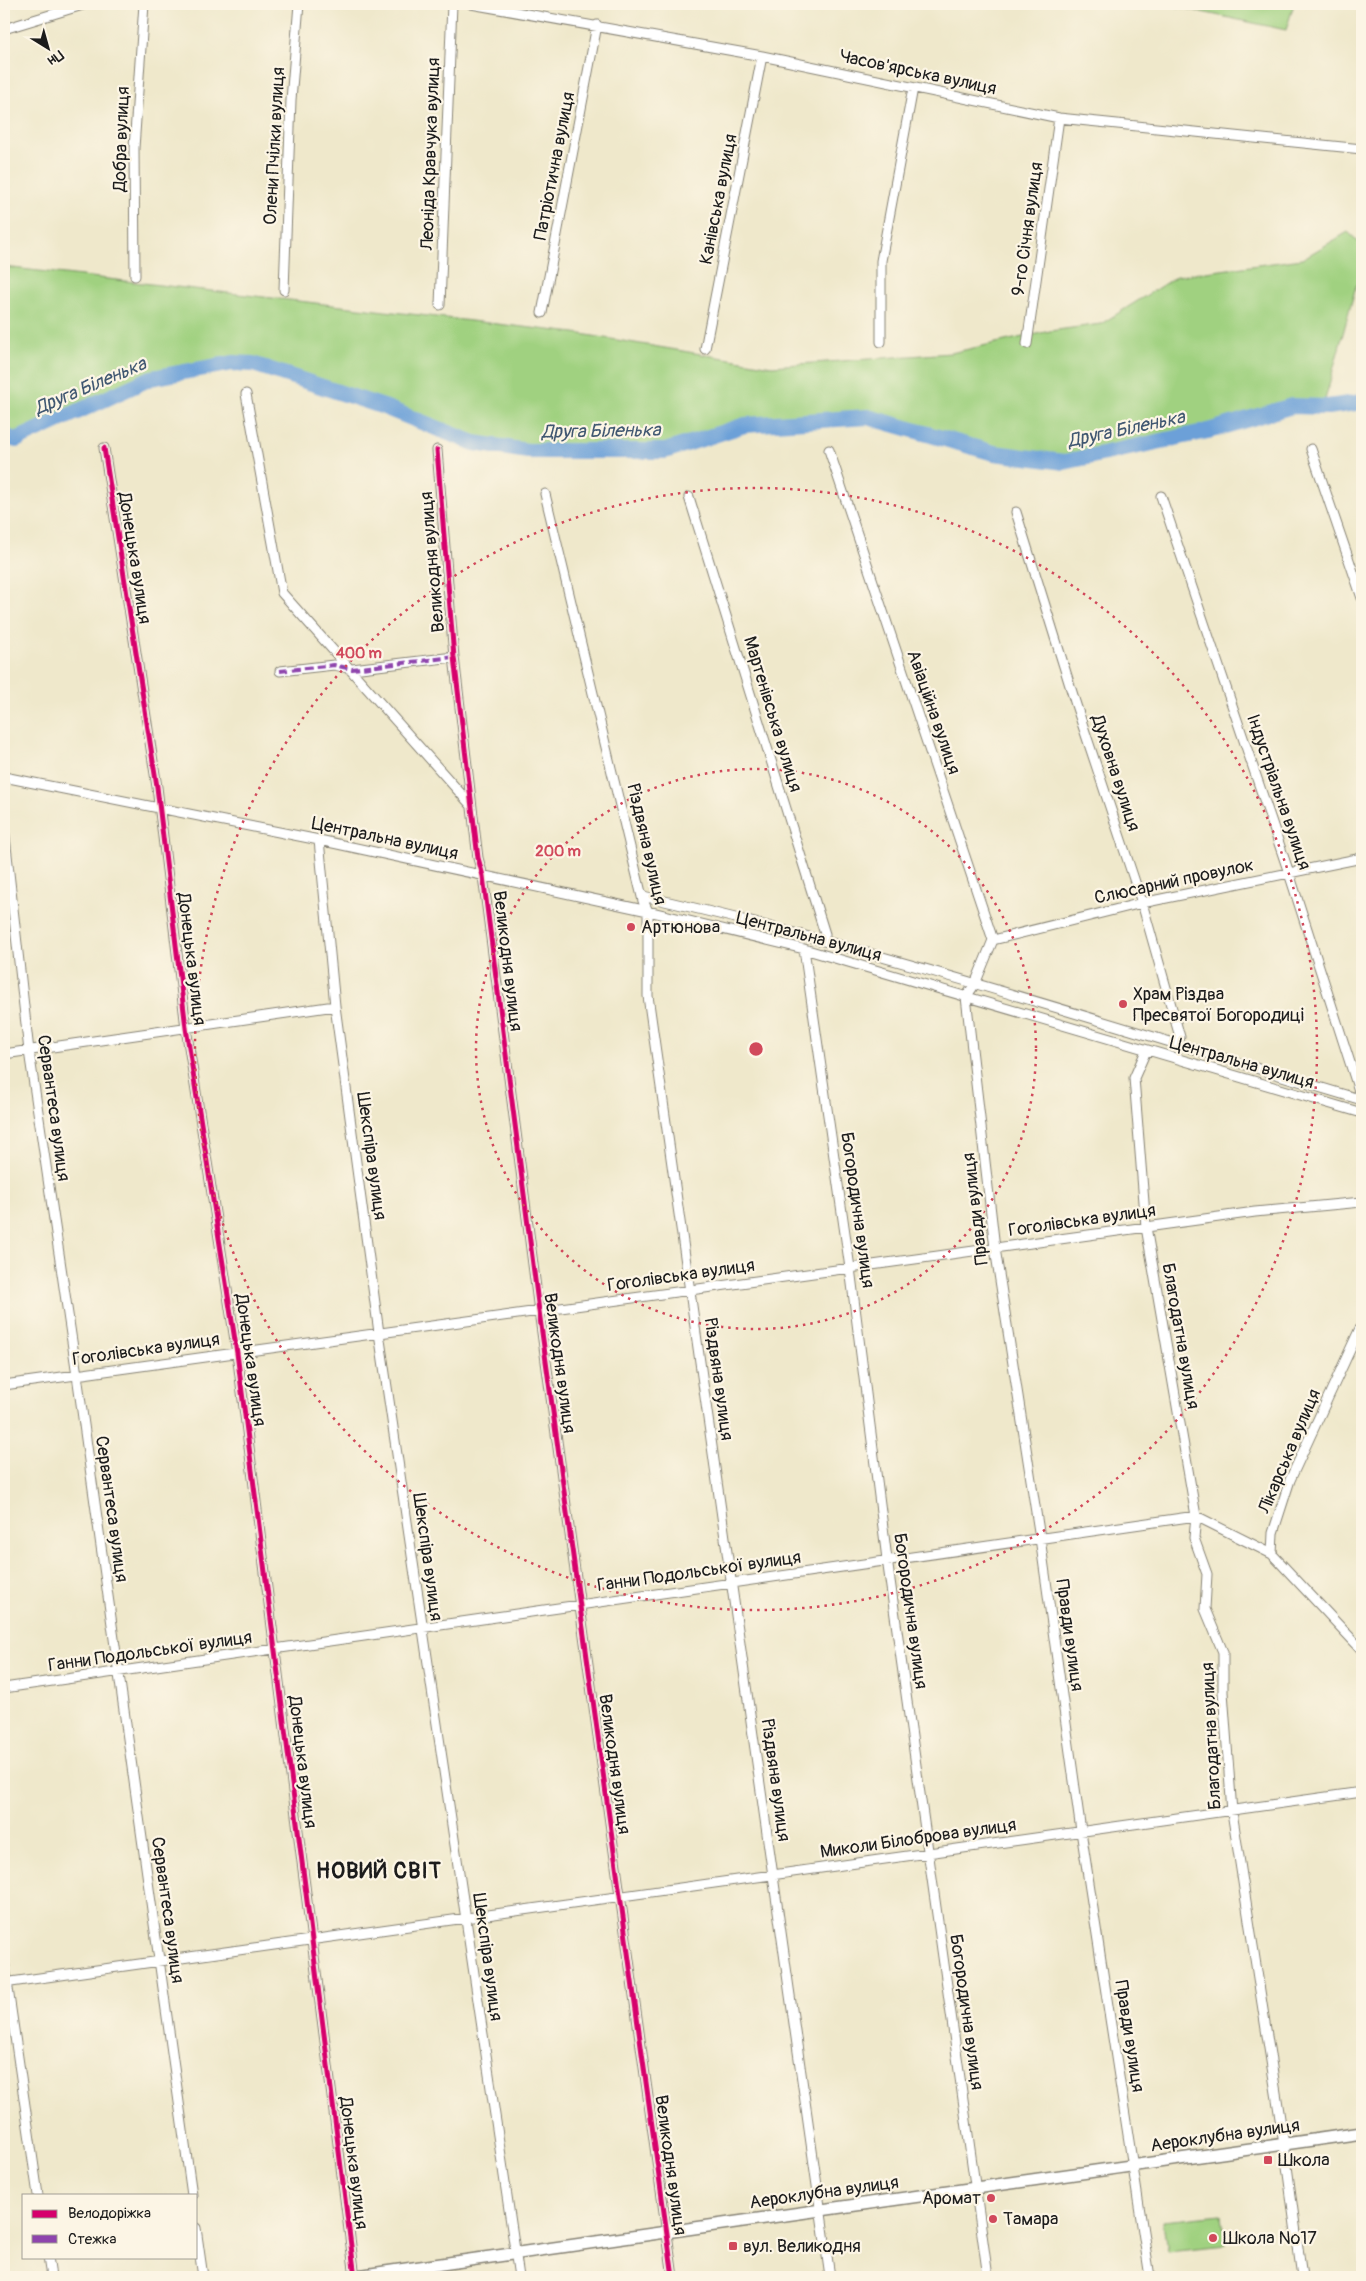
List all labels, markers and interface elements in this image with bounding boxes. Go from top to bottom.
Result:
north arrow [22,22,72,72]
street label: Часов'ярська вулиця [837,45,999,100]
text: Пн [44,47,67,69]
street label: Леоніда Кравчука вулиця [416,57,445,252]
street label: Олени Пчілки вулиця [259,66,290,226]
street label: Добра вулиця [108,86,135,193]
street label: Патріотична вулиця [529,90,580,242]
street label: Канівська вулиця [695,132,742,266]
street label: 9-го Січня вулиця [1007,161,1048,298]
water label: Друга Біленька [30,351,151,421]
water label: Друга Біленька [1065,405,1188,453]
water label: Друга Біленька [540,418,662,444]
street label: Донецька вулиця [113,490,156,626]
street label: Великодня вулиця [415,491,450,633]
street label: Мартенівська вулиця [738,634,807,795]
text: 400 m [336,644,382,663]
street label: Авіаційна вулиця [901,647,966,777]
street label: Духовна вулиця [1086,711,1145,834]
street label: Індустріальна вулиця [1241,711,1316,873]
street label: Різдвяна вулиця [621,781,672,907]
street label: Центральна вулиця [309,812,460,865]
text: 200 m [535,842,581,861]
street label: Слюсарний провулок [1092,853,1256,910]
street label: Великодня вулиця [487,889,528,1033]
street label: Донецька вулиця [172,891,211,1027]
street label: Центральна вулиця [734,906,884,967]
place label: Артюнова [641,916,720,939]
marker: Артюнова [625,921,637,933]
place label: Храм Різдва Пресвятої Богородиці [1133,983,1304,1027]
marker: Храм Різдва Пресвятої Богородиці [1117,998,1129,1010]
street label: Центральна вулиця [1167,1031,1317,1094]
street label: Сервантеса вулиця [32,1033,75,1183]
centre of rings [747,1040,765,1058]
street label: Шекспіра вулиця [351,1091,392,1222]
street label: Богородична вулиця [835,1131,880,1290]
street label: Правди вулиця [957,1151,994,1266]
street label: Гоголівська вулиця [1007,1199,1157,1242]
street label: Гоголівська вулиця [606,1254,756,1297]
street label: Благодатна вулиця [1156,1261,1205,1411]
street label: Великодня вулиця [538,1291,581,1435]
street label: Донецька вулиця [230,1292,271,1428]
street label: Різдвяна вулиця [698,1316,739,1442]
street label: Гоголівська вулиця [71,1328,221,1371]
street label: Лікарська вулиця [1253,1386,1326,1518]
street label: Сервантеса вулиця [90,1434,133,1584]
street label: Шекспіра вулиця [407,1492,448,1623]
street label: Богородична вулиця [888,1532,933,1691]
street label: Ганни Подольської вулиця [596,1546,803,1597]
street label: Правди вулиця [1050,1578,1089,1693]
street label: Ганни Подольської вулиця [47,1626,254,1677]
street label: Благодатна вулиця [1196,1662,1227,1810]
street label: Великодня вулиця [593,1692,636,1836]
street label: Донецька вулиця [283,1694,322,1830]
street label: Різдвяна вулиця [755,1717,796,1843]
street label: Миколи Білоброва вулиця [819,1813,1018,1864]
street label: Сервантеса вулиця [146,1835,189,1985]
district label: НОВИЙ СВІТ [316,1857,442,1885]
street label: Шекспіра вулиця [467,1892,508,2023]
street label: Богородична вулиця [944,1933,989,2092]
street label: Правди вулиця [1109,1978,1150,2094]
street label: Великодня вулиця [649,2093,692,2237]
street label: Донецька вулиця [334,2095,373,2231]
street label: Аероклубна вулиця [1149,2114,1301,2157]
place label: Школа [1278,2149,1330,2172]
marker: Школа [1262,2154,1274,2166]
street label: Аероклубна вулиця [748,2171,900,2214]
place label: Аромат [922,2187,981,2210]
marker: Аромат [985,2192,997,2204]
legend [22,2194,198,2258]
text: Велодоріжка [68,2204,151,2223]
place label: Тамара [1003,2208,1058,2231]
marker: Тамара [987,2213,999,2225]
place label: Школа №17 [1223,2227,1317,2250]
text: Стежка [68,2230,117,2249]
marker: Школа №17 [1207,2232,1219,2244]
place label: вул. Великодня [743,2235,861,2258]
marker: вул. Великодня [727,2240,739,2252]

